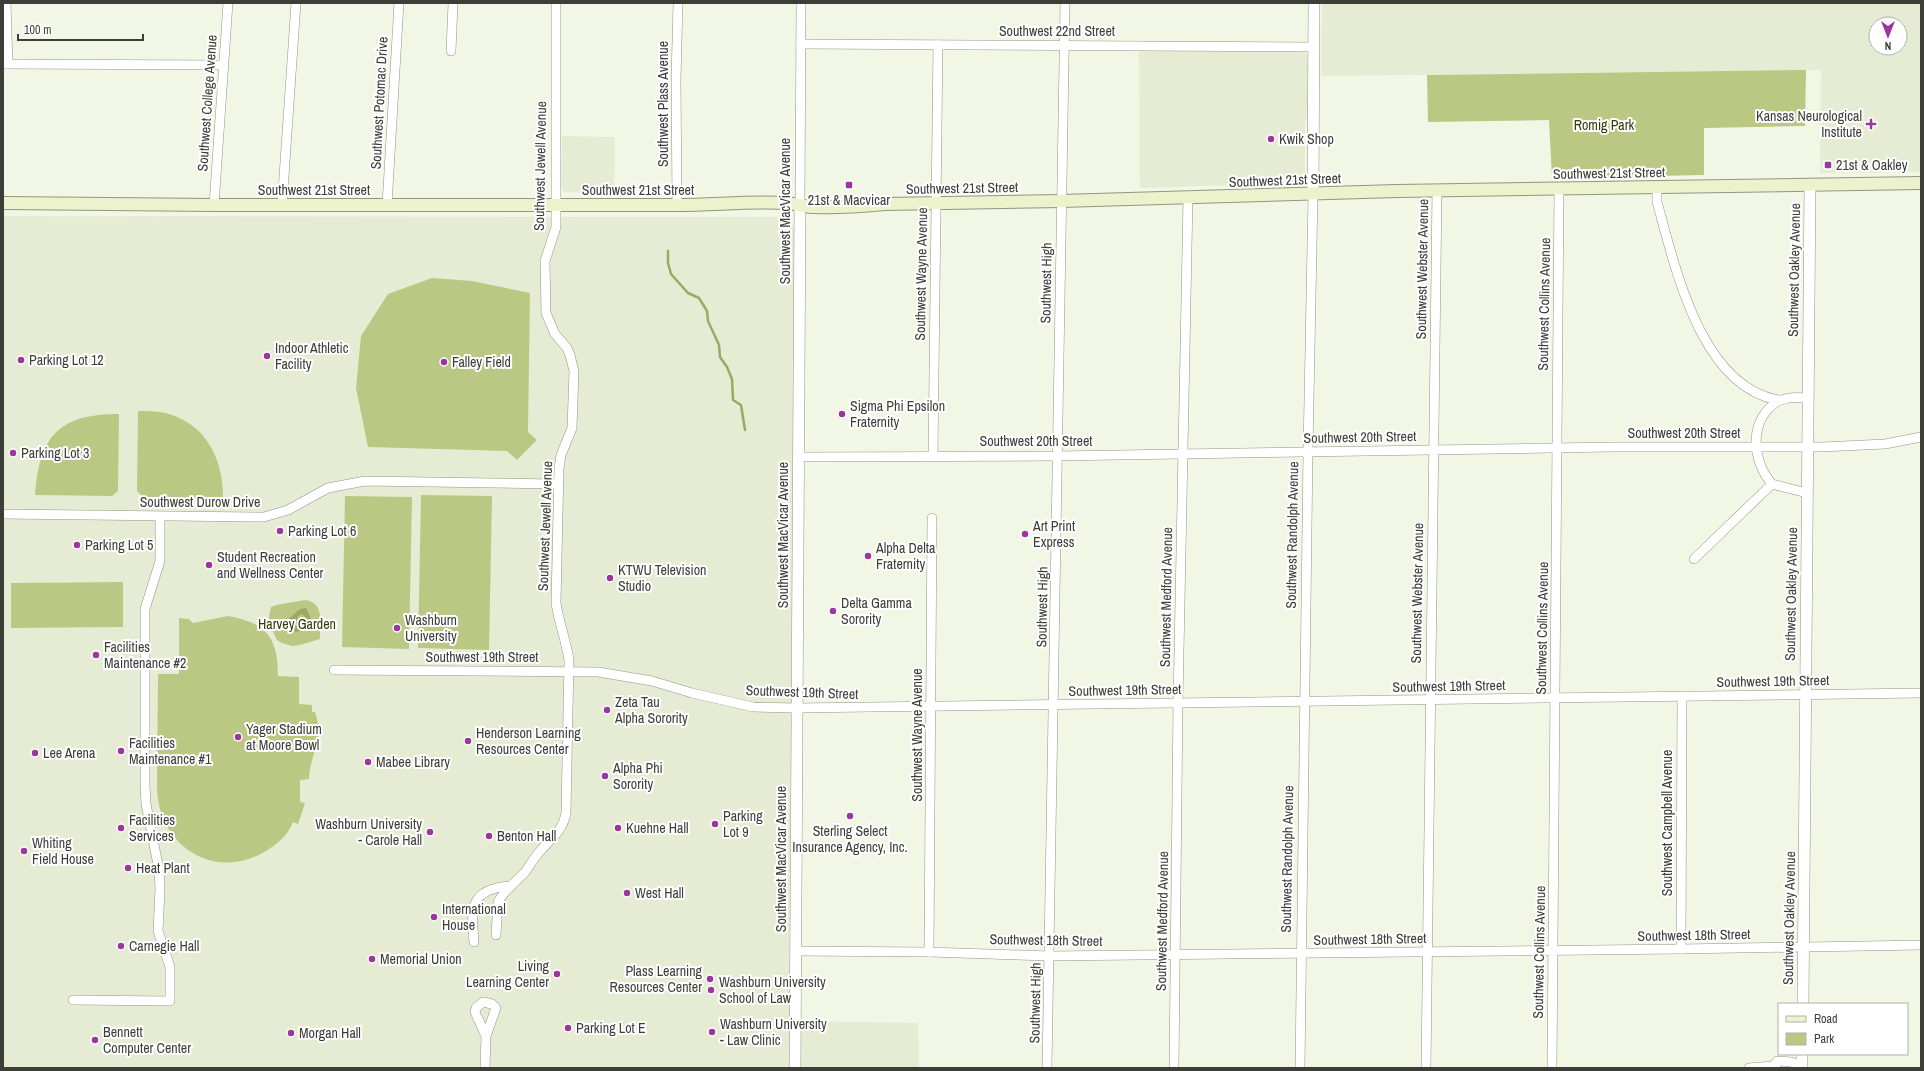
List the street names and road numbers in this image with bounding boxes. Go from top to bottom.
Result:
street label: Southwest 22nd Street [999,22,1115,40]
street label: Southwest College Avenue [193,34,221,172]
street label: Southwest Potomac Drive [367,36,391,170]
street label: Southwest Plass Avenue [654,41,672,167]
street label: Southwest Jewell Avenue [530,101,550,231]
street label: Southwest MacVicar Avenue [776,138,794,284]
street label: Southwest 21st Street [1553,163,1665,183]
street label: Southwest 21st Street [1229,169,1341,191]
street label: Southwest 21st Street [906,178,1018,198]
street label: Southwest 21st Street [258,181,370,199]
street label: Southwest 21st Street [582,181,694,199]
street label: Southwest Webster Avenue [1412,199,1432,339]
street label: Southwest Oakley Avenue [1784,203,1804,337]
street label: Southwest Wayne Avenue [911,207,931,341]
street label: Southwest Collins Avenue [1534,237,1554,371]
street label: Southwest High [1036,242,1056,324]
street label: Southwest 20th Street [1628,424,1740,442]
street label: Southwest 20th Street [1303,427,1417,447]
street label: Southwest 20th Street [980,432,1092,450]
street label: Southwest Jewell Avenue [534,461,556,591]
street label: Southwest Randolph Avenue [1282,461,1302,609]
street label: Southwest MacVicar Avenue [774,462,792,608]
street label: Southwest Durow Drive [140,493,260,511]
street label: Southwest Webster Avenue [1407,523,1427,663]
street label: Southwest Medford Avenue [1156,527,1176,667]
street label: Southwest Oakley Avenue [1781,527,1801,661]
street label: Southwest Collins Avenue [1532,561,1552,695]
street label: Southwest High [1032,566,1052,648]
street label: Southwest 19th Street [426,648,538,666]
street label: Southwest Wayne Avenue [908,668,926,802]
street label: Southwest 19th Street [1716,671,1830,691]
street label: Southwest 19th Street [1392,676,1506,696]
street label: Southwest 19th Street [1068,680,1182,700]
street label: Southwest 19th Street [745,681,859,703]
street label: Southwest Campbell Avenue [1658,750,1676,896]
street label: Southwest Randolph Avenue [1277,785,1297,933]
street label: Southwest MacVicar Avenue [772,786,790,932]
street label: Southwest Medford Avenue [1152,851,1172,991]
street label: Southwest Oakley Avenue [1779,851,1799,985]
street label: Southwest Collins Avenue [1529,885,1549,1019]
street label: Southwest 18th Street [1637,925,1751,945]
street label: Southwest 18th Street [1313,929,1427,949]
street label: Southwest 18th Street [989,930,1103,950]
street label: Southwest High [1025,962,1045,1044]

